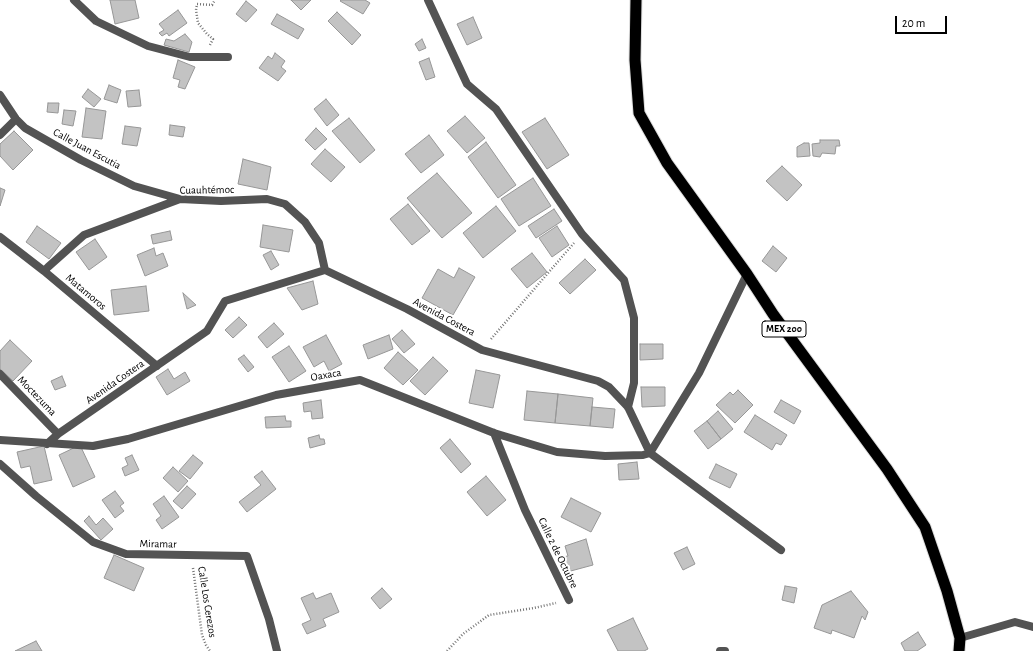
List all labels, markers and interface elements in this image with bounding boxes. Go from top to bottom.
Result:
scale bar [897,8,949,34]
text: 20 m [902,17,925,29]
street label: Calle Juan Escutia [51,126,123,172]
street label: Cuauhtémoc [180,183,234,197]
street label: Matamoros [63,271,109,313]
street label: Avenida Costera [411,295,477,339]
road number: MEX 200 [762,321,806,337]
street label: Avenida Costera [83,357,147,407]
street label: Oaxaca [310,366,342,384]
street label: Moctezuma [15,373,59,419]
street label: Calle 2 de Octubre [535,515,581,591]
street label: Miramar [139,537,177,551]
street label: Calle Los Cerezos [195,565,219,639]

